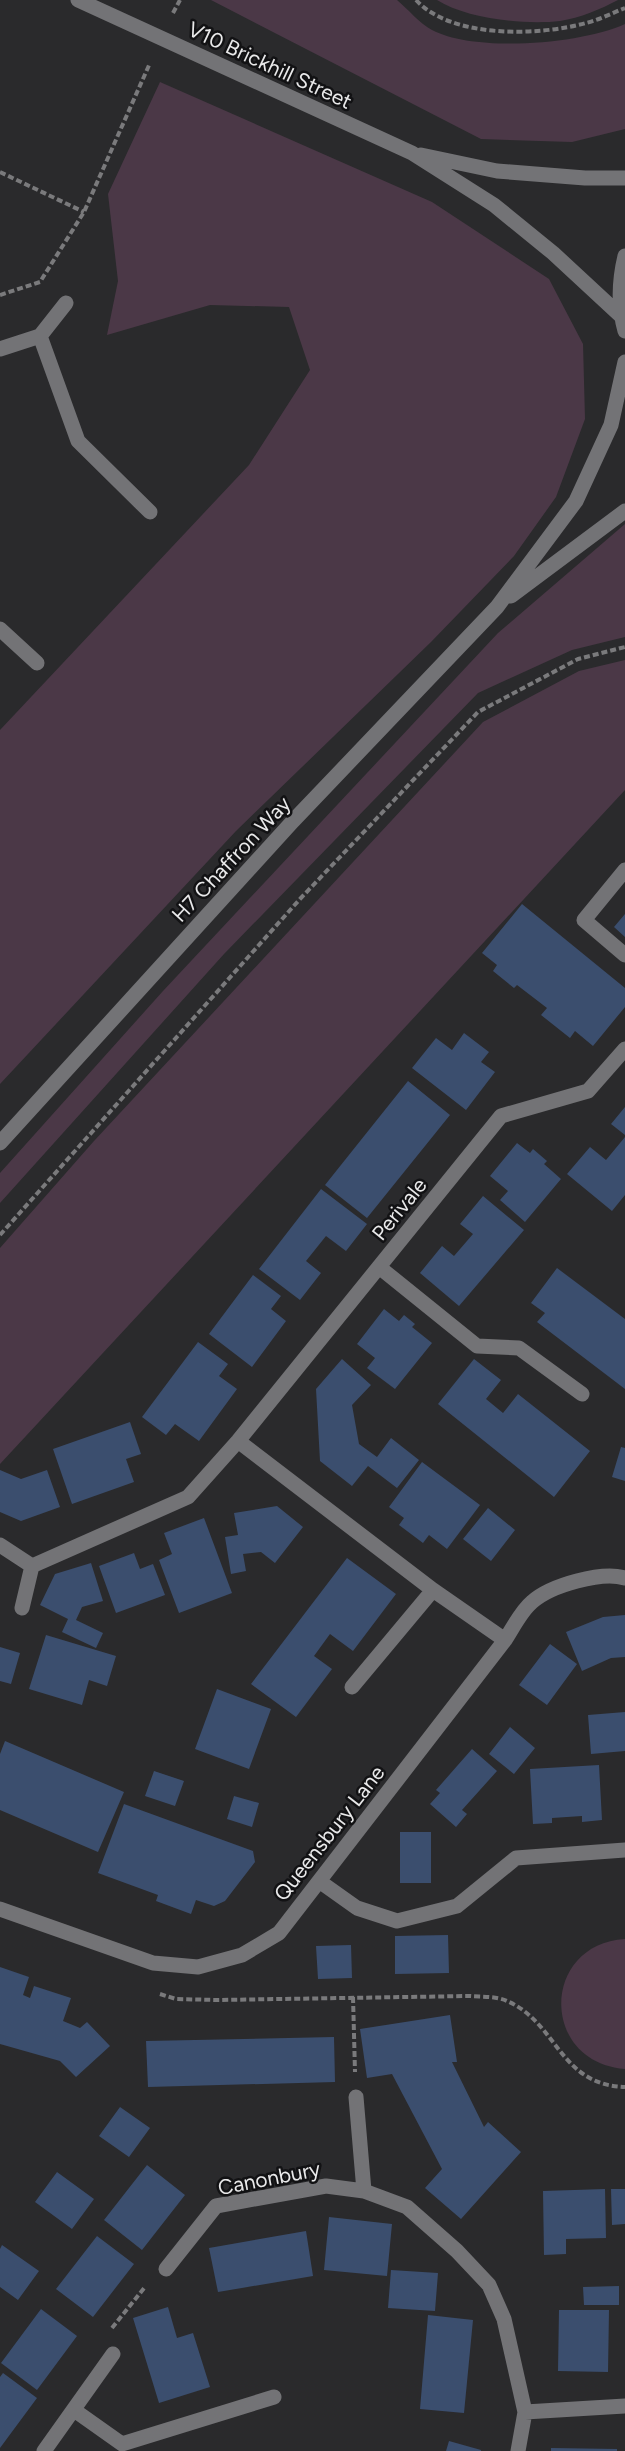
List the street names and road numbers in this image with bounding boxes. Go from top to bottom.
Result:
street label: V10 Brickhill Street [184,16,356,114]
street label: H7 Chaffron Way [166,791,296,927]
street label: Perivale [366,1173,432,1245]
street label: Queensbury Lane [268,1760,390,1906]
street label: Canonbury [216,2156,322,2200]

